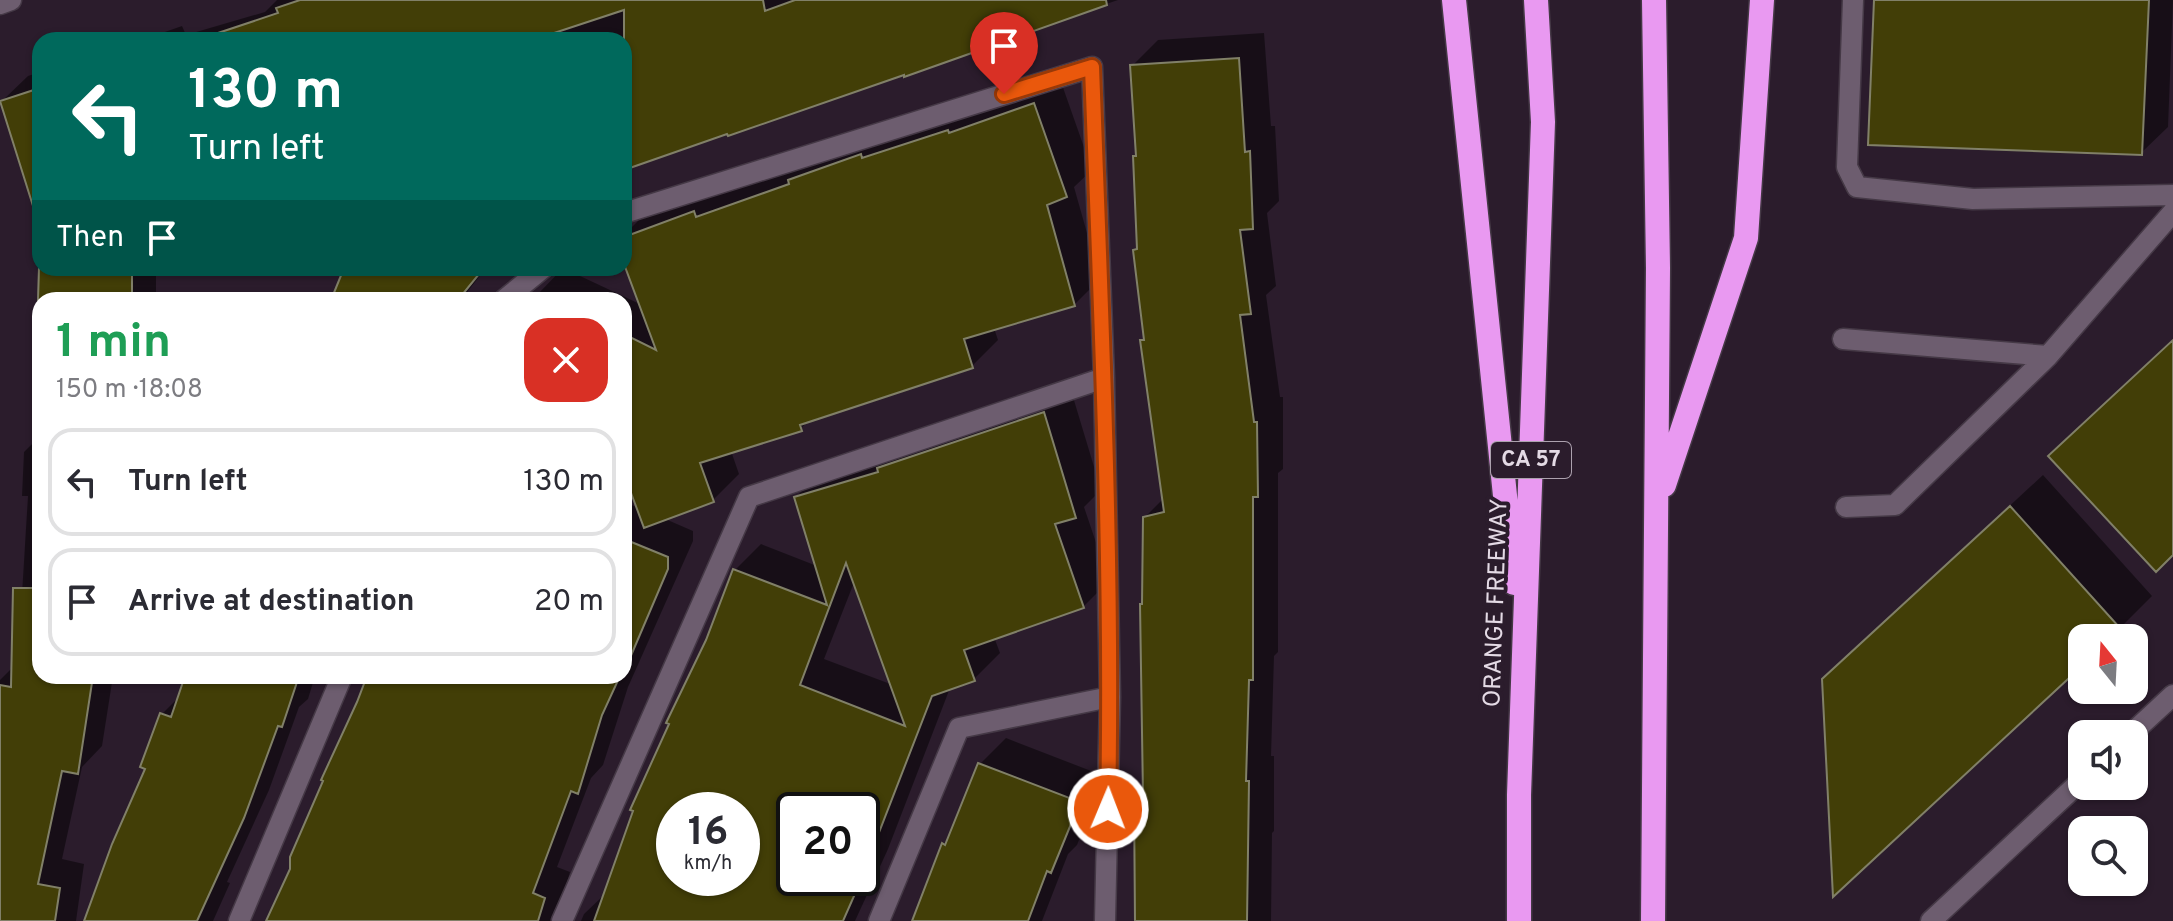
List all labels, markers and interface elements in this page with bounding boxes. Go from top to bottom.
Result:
pin [970,12,1038,94]
icon: arrive [982,24,1026,68]
text: 130 m [188,58,343,128]
icon: left [56,64,160,168]
text: Turn left [188,127,325,173]
icon: arrive [140,216,184,260]
text: Then [56,220,124,257]
text: 1 min [56,314,171,374]
button: close [524,318,608,402]
text: 150 m · 18:08 [56,374,203,407]
road number: CA 57 [1491,442,1571,478]
icon: left [60,460,104,504]
text: Turn left [128,464,248,501]
text: 130 m [523,464,604,501]
street label: ORANGE FREEWAY [1478,498,1516,708]
icon: arrive [60,580,104,624]
text: Arrive at destination [128,584,414,621]
text: 20 m [534,584,604,621]
north arrow [2068,624,2148,704]
map controls [2068,624,2148,896]
button: sound [2068,720,2148,800]
position arrow [1066,767,1150,851]
speed limit sign: 20 [776,792,880,896]
text: 16 [688,809,728,859]
button: search [2068,816,2148,896]
text: km/h [684,851,732,877]

